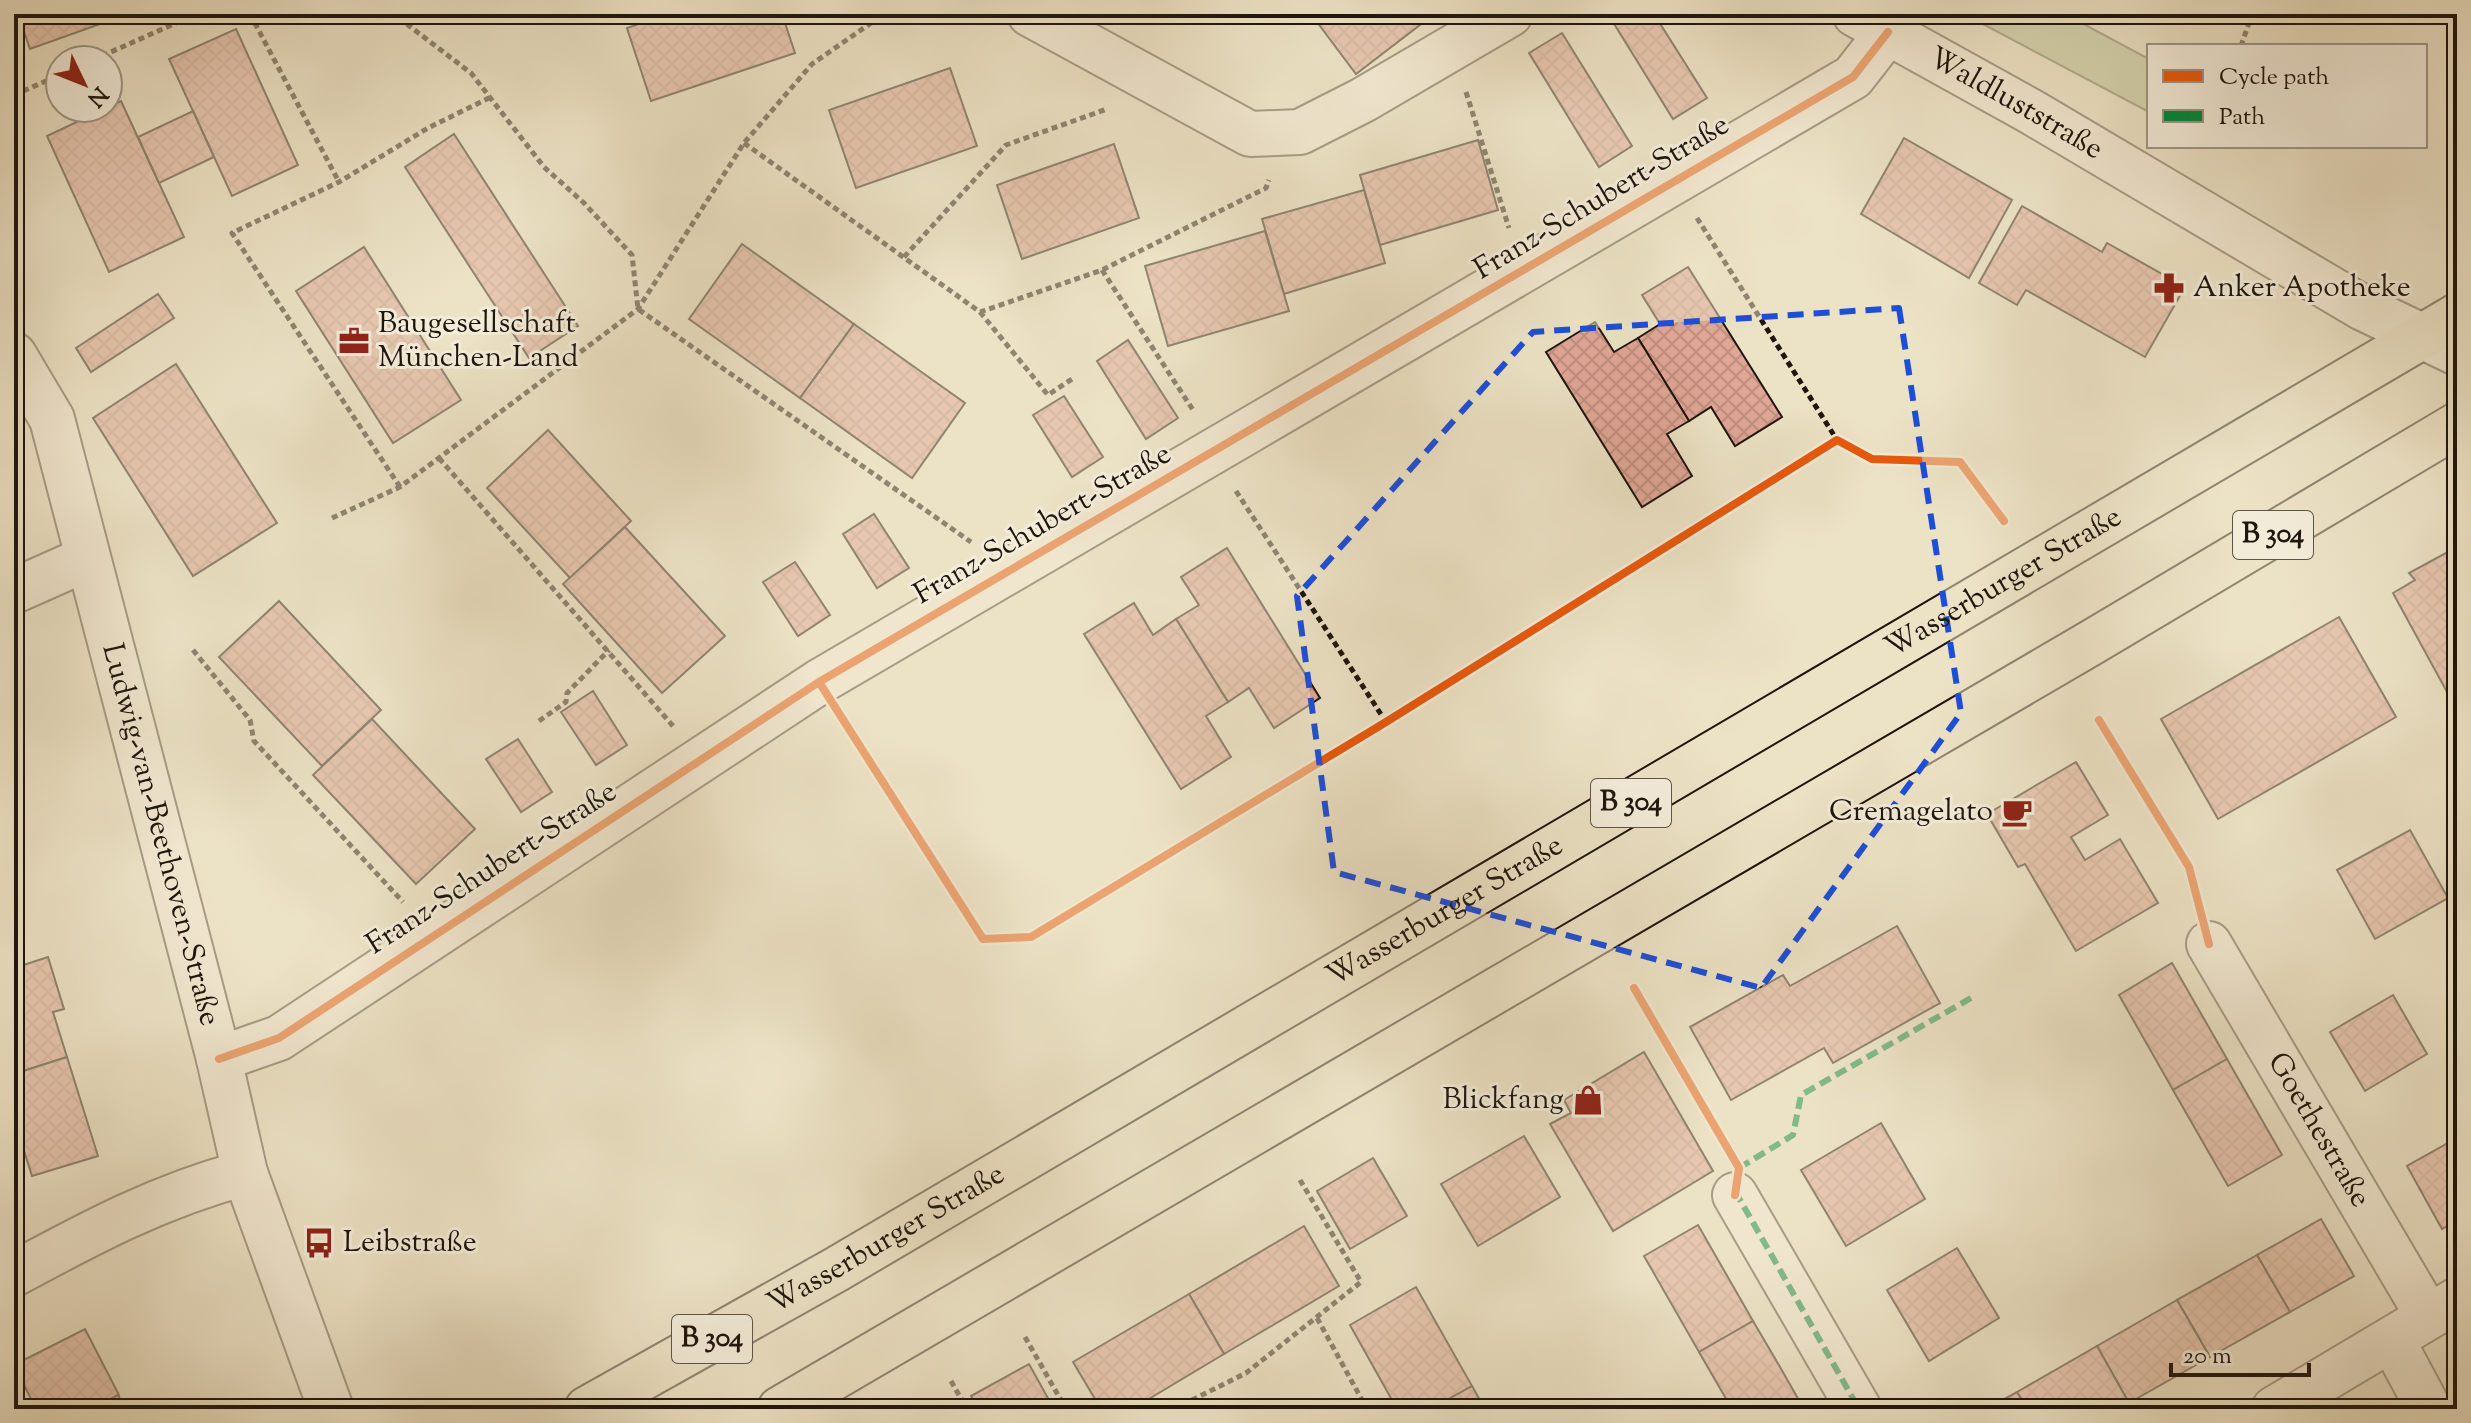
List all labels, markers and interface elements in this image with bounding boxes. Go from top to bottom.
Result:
street label: Waldluststraße [1920,37,2111,171]
north arrow [44,44,124,124]
legend [2147,44,2427,148]
text: Cycle path [2219,61,2329,95]
text: N [78,78,114,113]
text: Path [2219,101,2265,135]
street label: Franz-Schubert-Straße [1466,105,1738,291]
place label: Anker Apotheke [2193,267,2411,310]
pharmacy icon: Anker Apotheke [2152,271,2186,305]
place label: Baugesellschaft München-Land [378,303,579,380]
office icon: Baugesellschaft München-Land [337,324,371,358]
street label: Franz-Schubert-Straße [906,434,1180,616]
street label: Wasserburger Straße [1877,496,2130,669]
road number: B 304 [2233,511,2313,559]
street label: Ludwig-van-Beethoven-Straße [90,639,231,1030]
street label: Franz-Schubert-Straße [358,772,626,966]
road number: B 304 [1591,779,1671,827]
place label: Cremagelato [1829,791,1993,834]
cafe icon: Cremagelato [2000,795,2034,829]
street label: Wasserburger Straße [1319,825,1571,998]
street label: Goethestraße [2256,1045,2381,1216]
place label: Blickfang [1443,1079,1564,1122]
shop icon: Blickfang [1571,1083,1605,1117]
street label: Wasserburger Straße [760,1153,1013,1325]
place label: Leibstraße [343,1222,477,1265]
bus stop icon: Leibstraße [302,1226,336,1260]
road number: B 304 [672,1315,752,1363]
scale bar [2171,1327,2309,1377]
text: 20 m [2183,1340,2232,1374]

